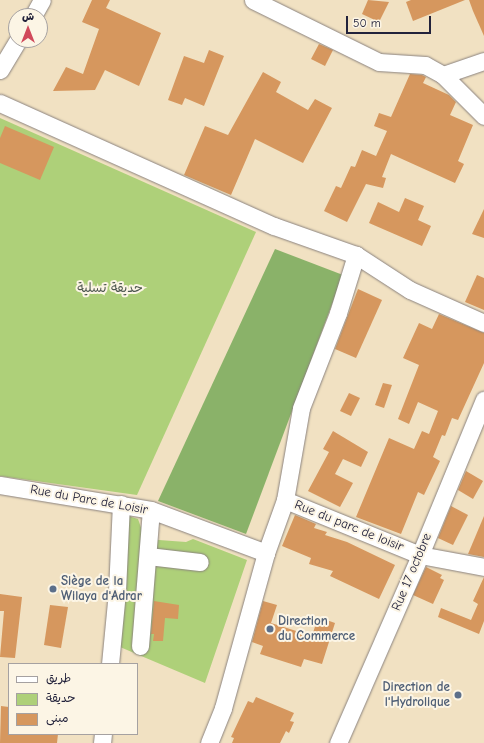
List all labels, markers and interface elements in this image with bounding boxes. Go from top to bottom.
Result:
north arrow [8,8,48,48]
scale bar [348,8,433,34]
text: ش [22,10,34,23]
text: 50 m [353,16,381,30]
park label: حديقة تسلية [77,280,143,296]
street label: Rue du Parc de Loisir [29,482,149,518]
street label: Rue du parc de loisir [292,497,406,555]
street label: Rue 17 octobre [389,531,435,613]
place label: Siège de la Wilaya d'Adrar [61,574,142,605]
marker: Siège de la Wilaya d'Adrar [48,584,58,594]
place label: Direction du Commerce [278,614,355,645]
marker: Direction du Commerce [265,624,275,634]
legend [8,663,138,735]
text: طريق [46,671,71,685]
place label: Direction de l'Hydrolique [382,680,450,711]
marker: Direction de l'Hydrolique [453,690,463,700]
text: حديقة [46,691,75,705]
text: مبنى [46,711,69,725]

